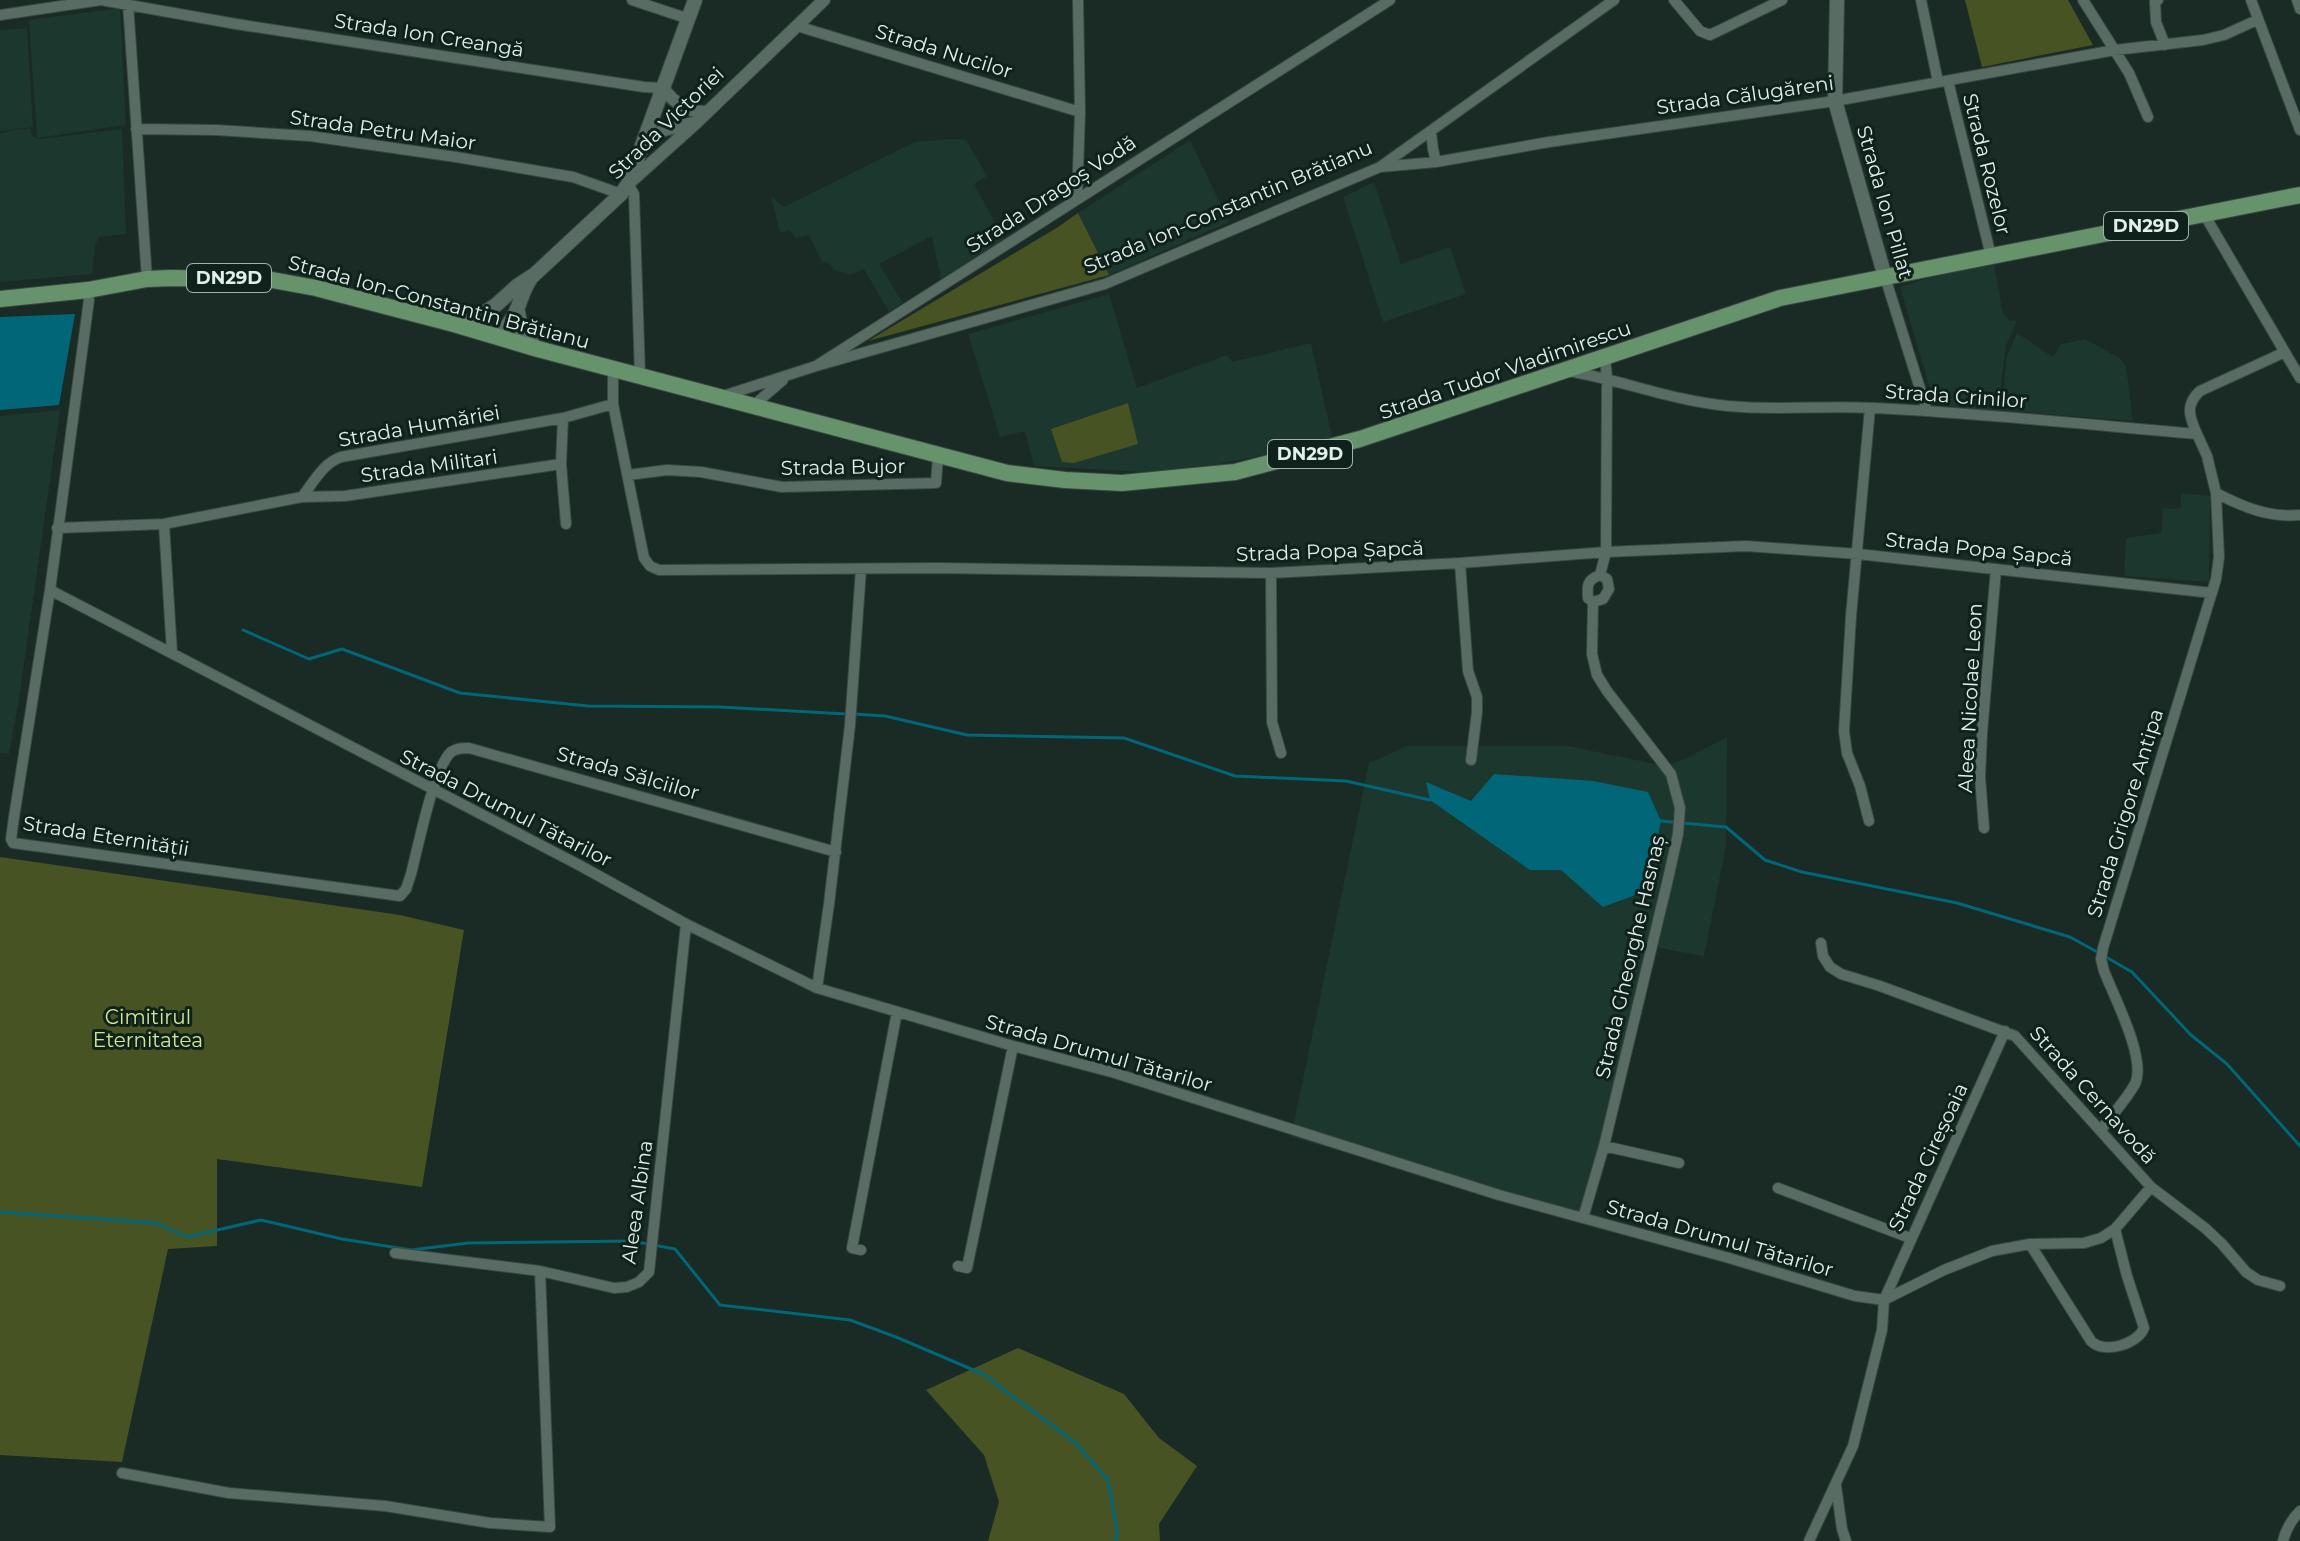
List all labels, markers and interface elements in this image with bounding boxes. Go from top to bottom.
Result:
street label: Strada Ion Creangă [332,8,526,62]
street label: Strada Nucilor [873,19,1015,83]
street label: Strada Victoriei [603,62,729,184]
street label: Strada Călugăreni [1655,71,1835,119]
street label: Strada Rozelor [1958,91,2016,237]
street label: Strada Petru Maior [288,105,478,155]
street label: Strada Ion Pillat [1852,123,1918,281]
street label: Strada Dragoș Vodă [962,130,1141,259]
street label: Strada Ion-Constantin Brătianu [1080,135,1376,279]
road number: DN29D [2104,212,2188,240]
street label: Strada Ion-Constantin Brătianu [286,250,592,354]
road number: DN29D [187,264,271,292]
street label: Strada Tudor Vladimirescu [1376,316,1634,424]
street label: Strada Crinilor [1884,379,2028,413]
street label: Strada Humăriei [336,400,502,452]
road number: DN29D [1268,440,1352,468]
street label: Strada Militari [359,445,499,487]
street label: Strada Bujor [781,454,905,480]
street label: Strada Popa Șapcă [1884,527,2074,572]
street label: Strada Popa Șapcă [1236,536,1424,567]
street label: Aleea Nicolae Leon [1953,602,1987,794]
street label: Strada Grigore Antipa [2082,706,2168,920]
street label: Strada Sălciilor [554,741,702,805]
street label: Strada Drumul Tătarilor [396,744,616,872]
street label: Strada Eternității [21,811,191,862]
street label: Strada Gheorghe Hasnaș [1590,833,1671,1081]
park label: Cimitirul Eternitatea [93,1005,203,1052]
street label: Strada Drumul Tătarilor [983,1009,1215,1097]
street label: Strada Cernavodă [2025,1021,2161,1169]
street label: Strada Cireșoaia [1883,1079,1974,1235]
street label: Aleea Albina [616,1139,658,1265]
street label: Strada Drumul Tătarilor [1604,1194,1836,1282]

